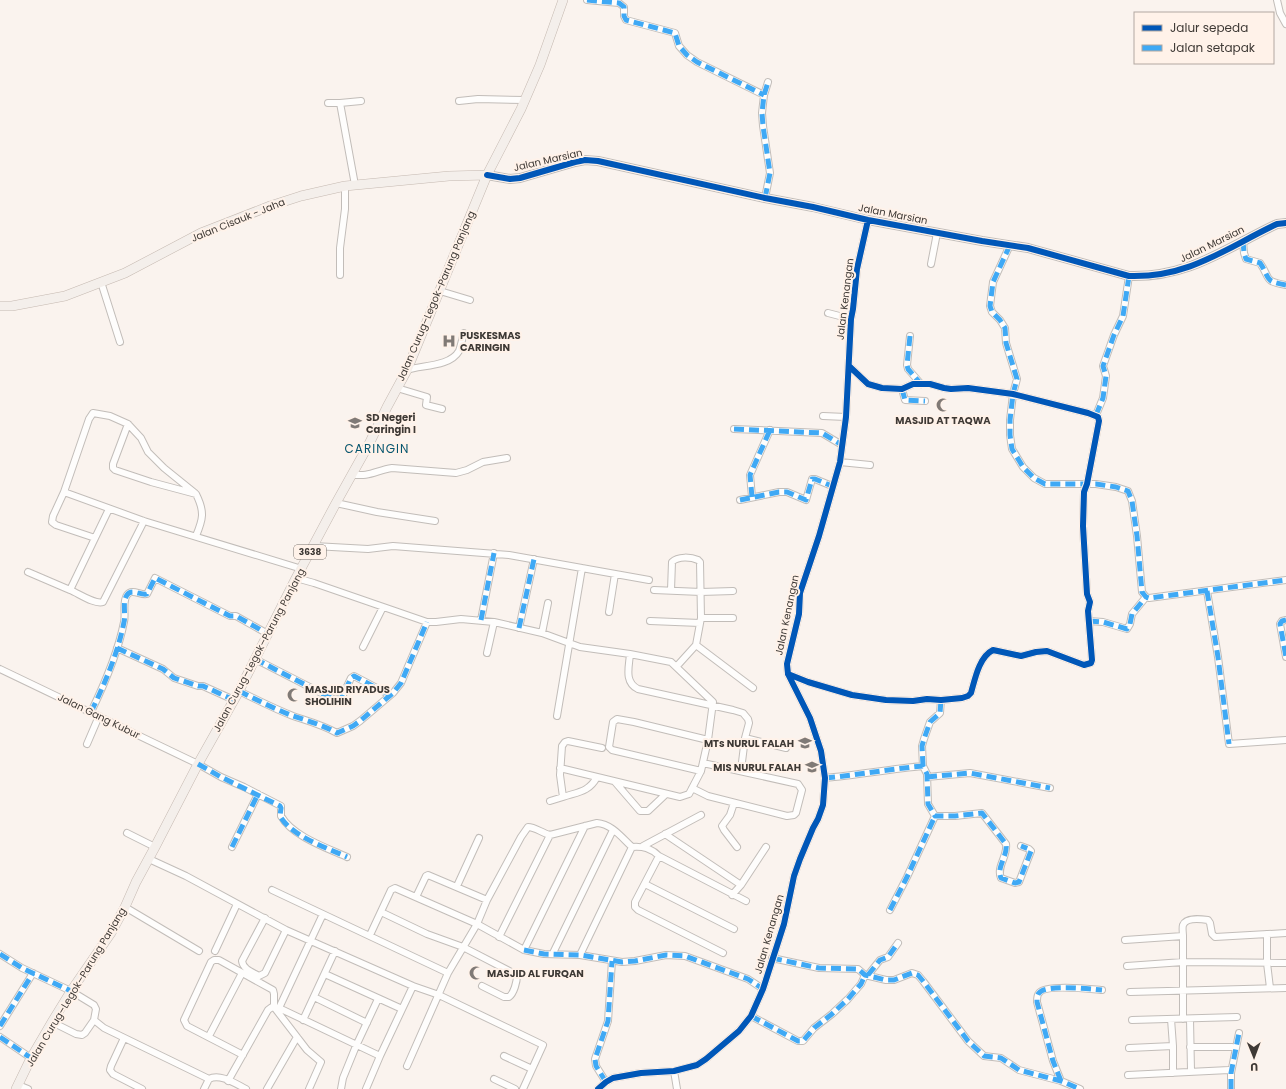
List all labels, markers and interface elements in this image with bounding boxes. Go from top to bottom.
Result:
legend [1134,12,1274,64]
text: Jalur sepeda [1170,19,1248,36]
text: Jalan setapak [1170,39,1256,56]
street label: Jalan Marsian [512,145,584,175]
street label: Jalan Cisauk - Jaha [189,194,287,246]
street label: Jalan Marsian [857,200,929,228]
street label: Jalan Curug–Legok–Parung Panjang [393,209,479,383]
street label: Jalan Marsian [1177,222,1247,266]
street label: Jalan Kenangan [833,257,857,341]
place label: PUSKESMAS CARINGIN [460,328,521,355]
hospital icon: PUSKESMAS CARINGIN [441,333,457,349]
mosque icon: MASJID AT TAQWA [935,397,951,413]
place label: SD Negeri Caringin I [366,410,416,437]
place label: MASJID AT TAQWA [895,413,991,428]
school or university icon: SD Negeri Caringin I [347,415,363,431]
district label: CARINGIN [345,440,409,457]
road number: 3638 [294,545,326,559]
street label: Jalan Curug–Legok–Parung Panjang [209,565,309,735]
street label: Jalan Kenangan [771,573,803,657]
place label: MASJID RIYADUS SHOLIHIN [305,682,390,709]
mosque icon: MASJID RIYADUS SHOLIHIN [286,687,302,703]
street label: Jalan Gang Kubur [55,690,143,743]
school or university icon: MTs NURUL FALAH [797,735,813,751]
place label: MTs NURUL FALAH [704,736,794,751]
school or university icon: MIS NURUL FALAH [804,759,820,775]
place label: MIS NURUL FALAH [713,760,801,775]
street label: Jalan Kenangan [750,893,788,975]
street label: Jalan Curug–Legok–Parung Panjang [22,904,130,1070]
mosque icon: MASJID AL FURQAN [468,965,484,981]
place label: MASJID AL FURQAN [487,966,584,981]
north arrow [1234,1037,1274,1077]
text: U [1250,1059,1258,1075]

